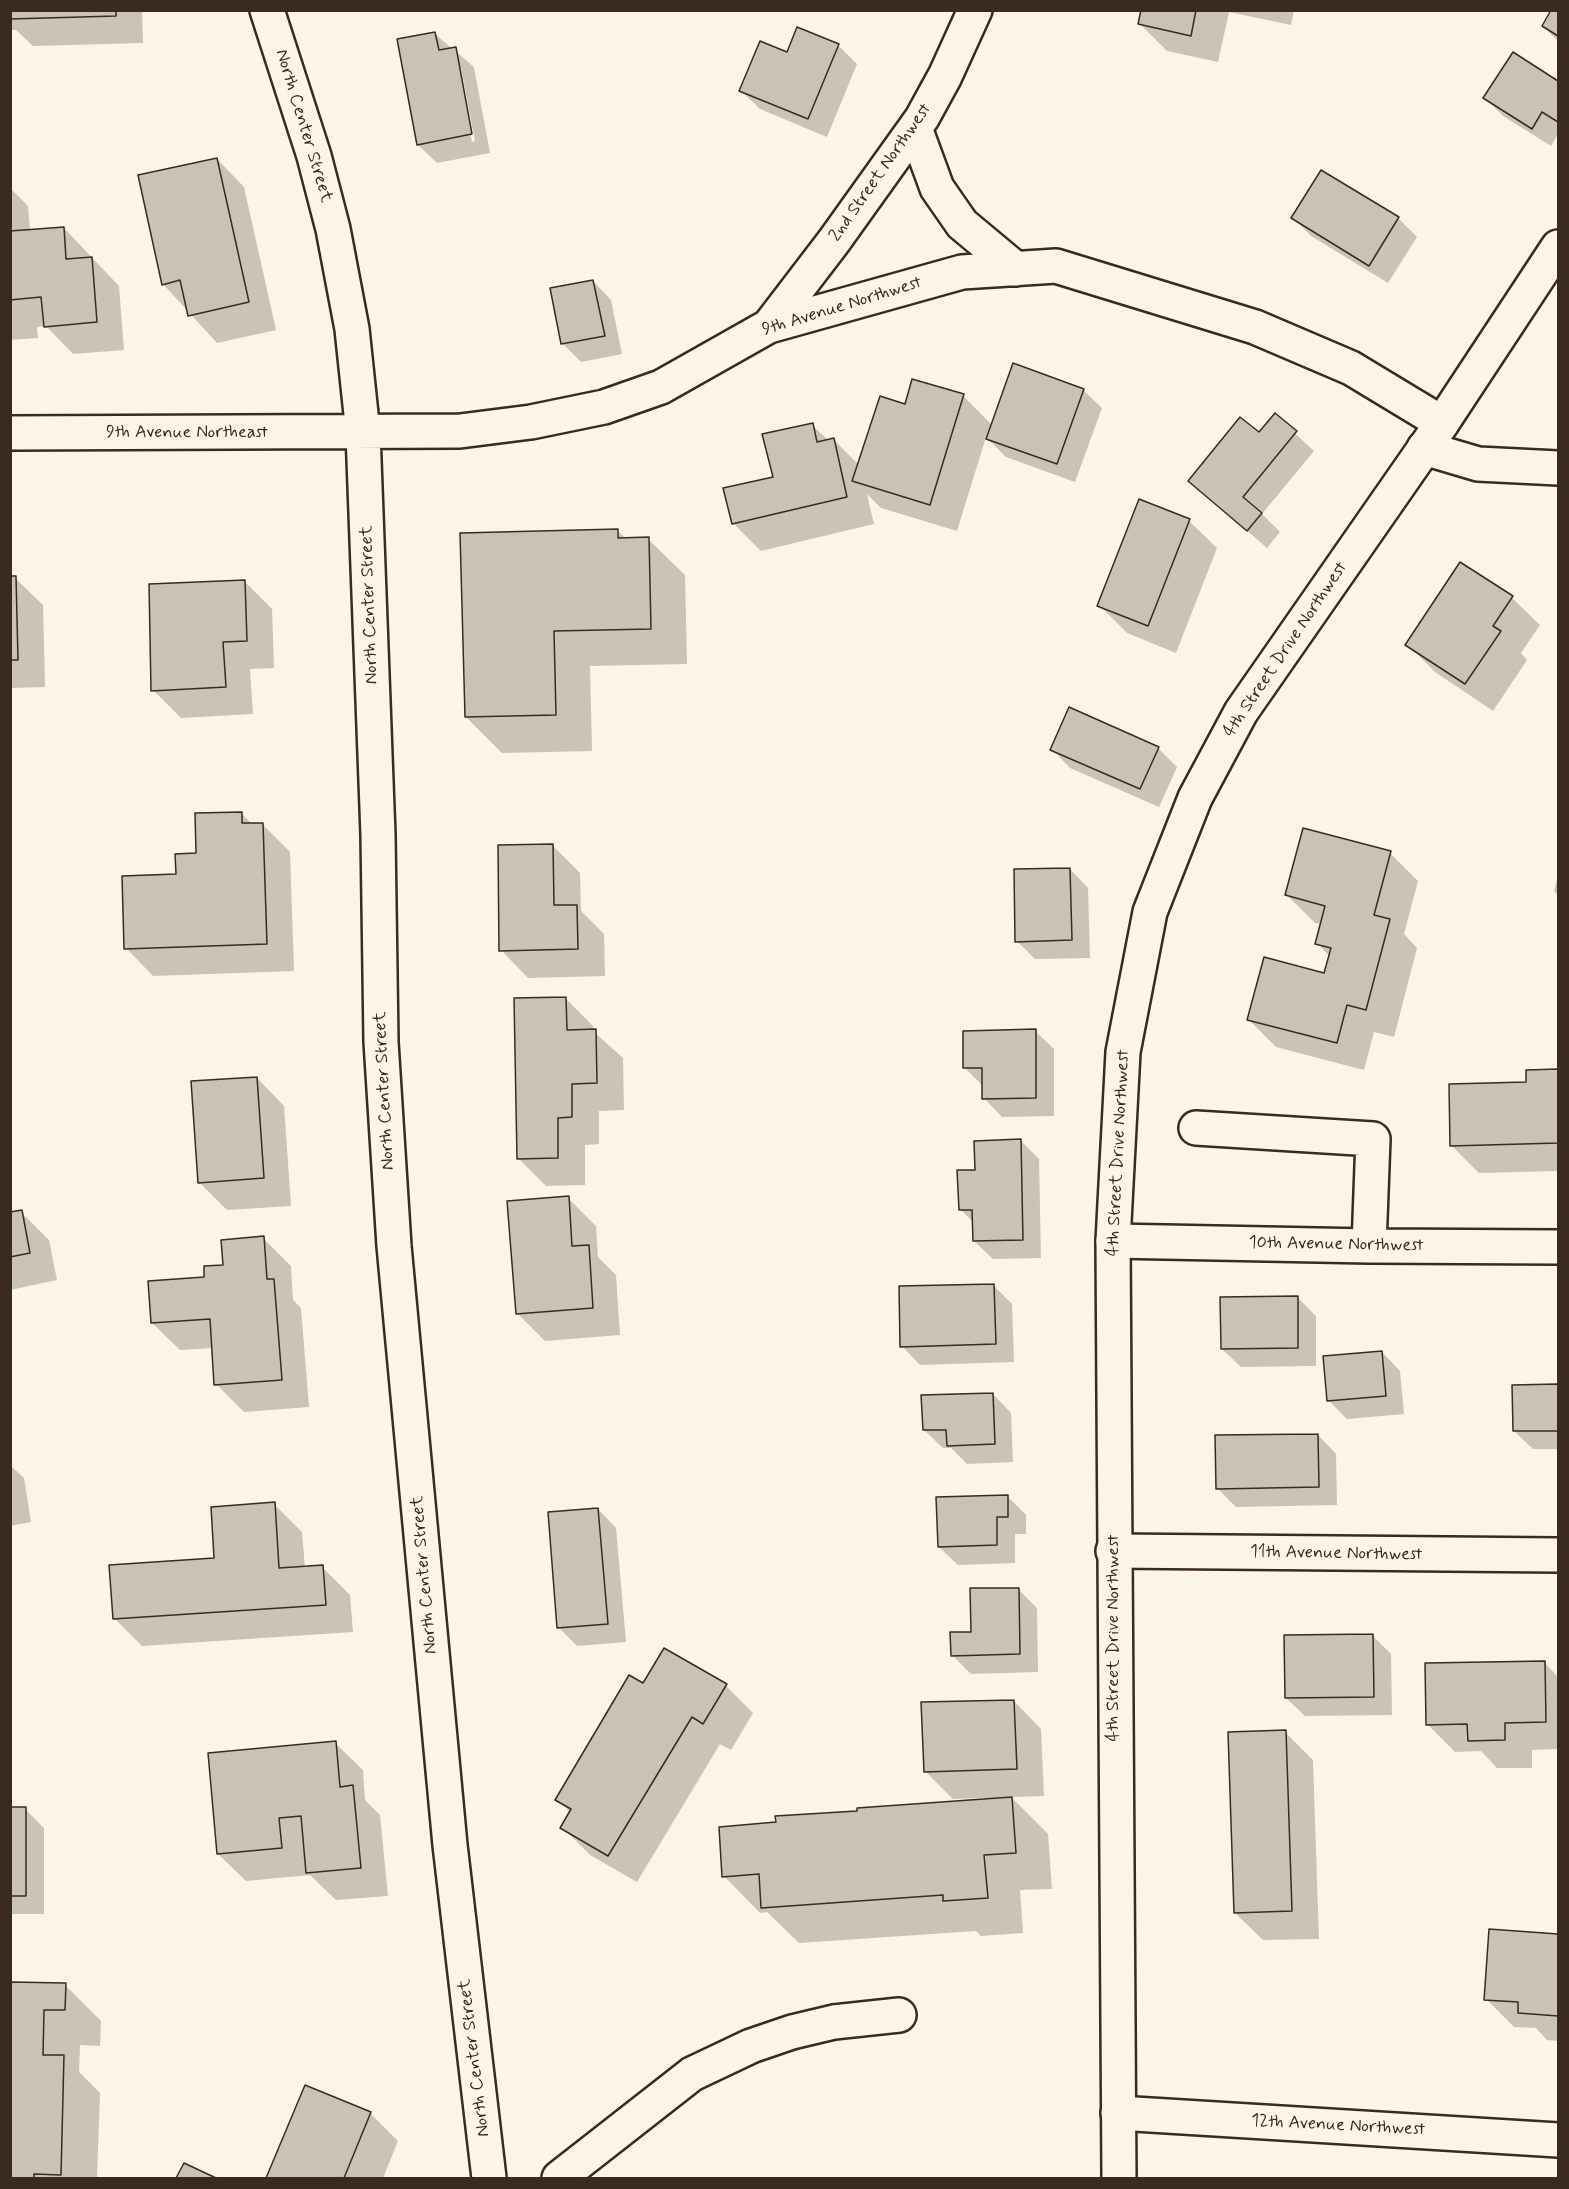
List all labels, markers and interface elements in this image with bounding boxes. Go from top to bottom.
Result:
street label: North Center Street [269,47,337,205]
street label: 2nd Street Northwest [825,100,937,246]
street label: 9th Avenue Northwest [760,272,924,342]
street label: 9th Avenue Northeast [106,422,268,444]
street label: North Center Street [356,525,384,685]
street label: 4th Street Drive Northwest [1219,558,1353,742]
street label: North Center Street [370,1011,400,1171]
street label: 4th Street Drive Northwest [1103,1049,1135,1257]
street label: 10th Avenue Northwest [1248,1233,1424,1257]
street label: North Center Street [407,1495,443,1655]
street label: 4th Street Drive Northwest [1103,1535,1125,1741]
street label: 11th Avenue Northwest [1250,1542,1422,1566]
street label: North Center Street [455,1978,495,2138]
street label: 12th Avenue Northwest [1250,2111,1426,2141]

